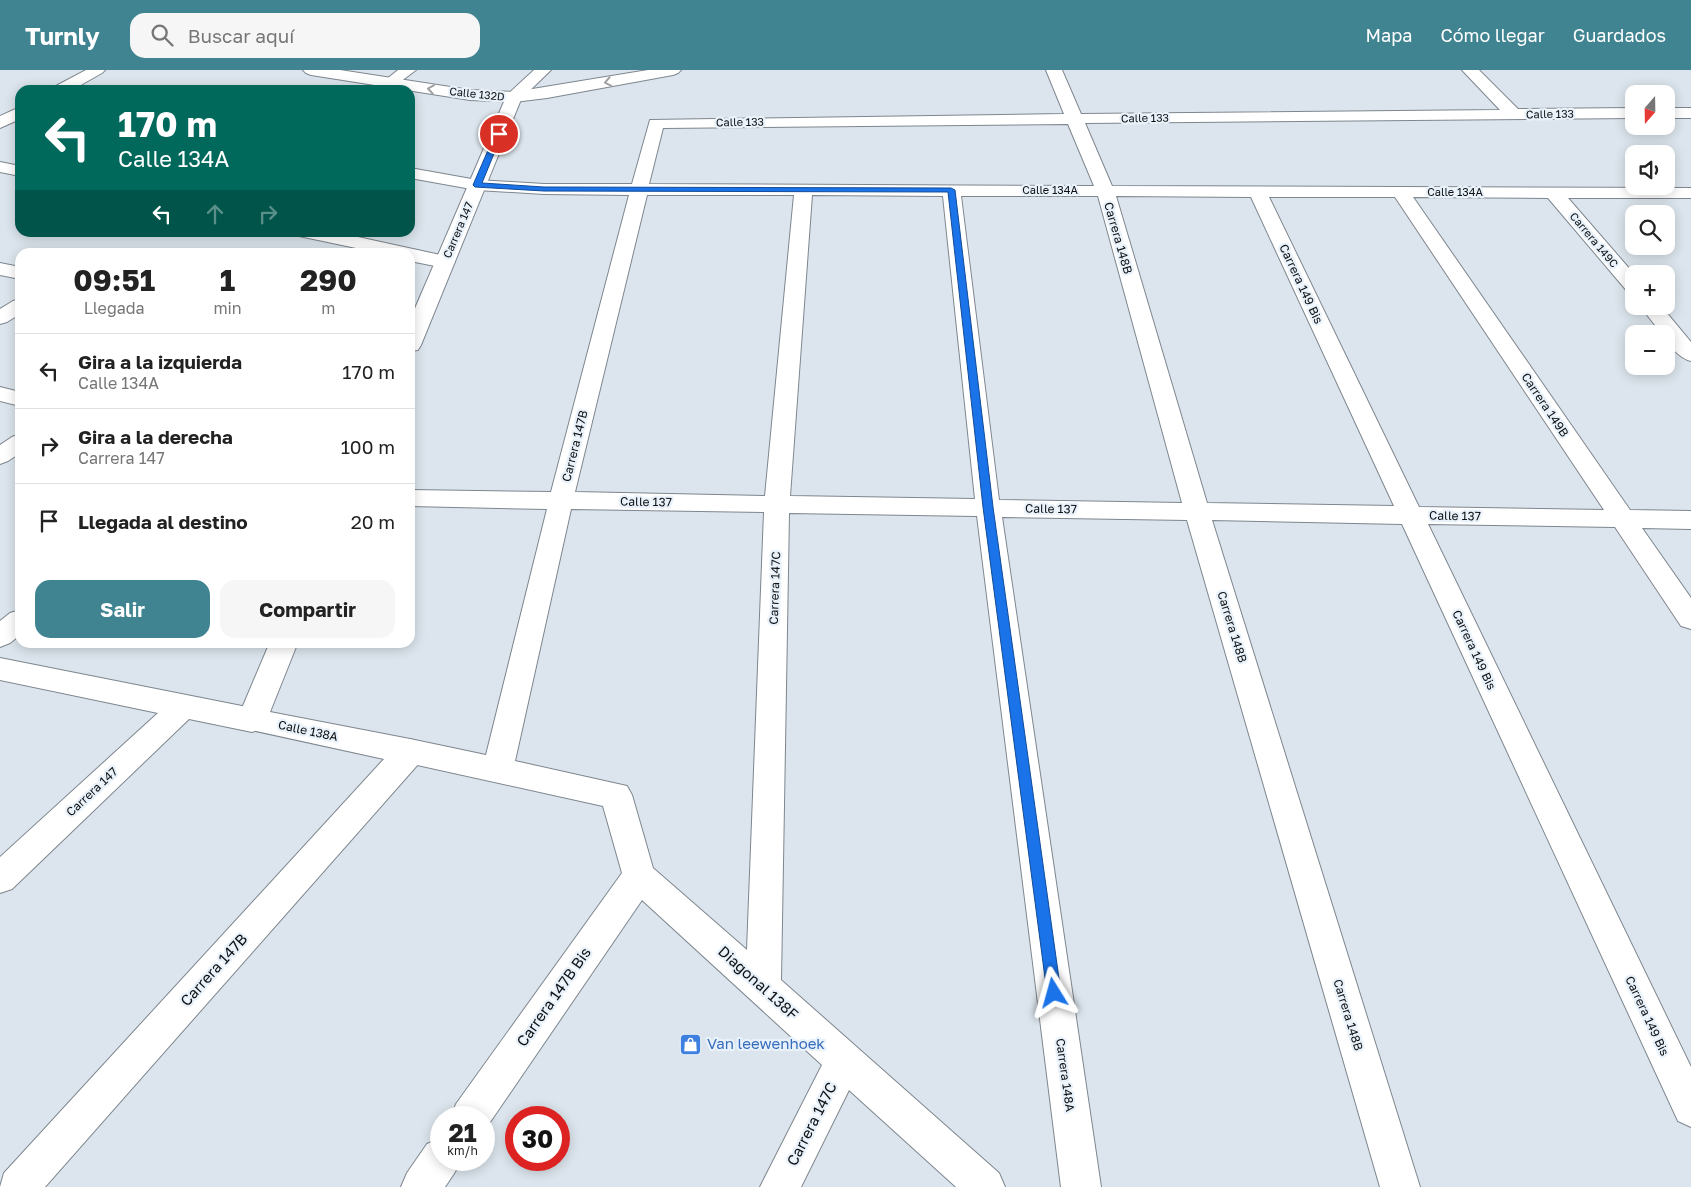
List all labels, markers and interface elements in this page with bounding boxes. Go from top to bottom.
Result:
search box [130,13,480,58]
text: Turnly [25,21,100,50]
icon: search [148,21,176,49]
text: Buscar aquí [188,24,294,47]
text: Mapa [1366,24,1412,46]
text: Cómo llegar [1440,24,1545,46]
text: Guardados [1573,24,1666,46]
one-way arrow [603,76,612,87]
one-way arrow [426,84,435,94]
street label: Calle 132D [449,84,506,103]
north arrow [1625,85,1675,135]
map controls [1625,85,1675,375]
text: 170 m [118,103,217,145]
icon: left [35,105,100,170]
street label: Calle 133 [1526,107,1574,120]
street label: Calle 133 [1121,111,1169,124]
pin [478,113,520,155]
street label: Calle 133 [716,115,764,128]
icon: arrive [485,120,513,148]
text: Calle 134A [118,145,229,172]
button: sound [1625,145,1675,195]
street label: Calle 134A [1022,183,1078,196]
street label: Calle 134A [1427,185,1483,198]
icon: left [148,200,176,228]
icon: ahead [201,200,229,228]
icon: right [254,200,282,228]
street label: Carrera 147 [440,200,475,260]
street label: Carrera 148B [1101,200,1136,275]
button: search [1625,205,1675,255]
street label: Carrera 149C [1568,210,1621,270]
street label: Carrera 149 Bis [1276,241,1327,326]
text: 09:51 [73,262,155,298]
text: 1 [220,262,235,298]
text: 290 [300,262,357,298]
button: + [1625,265,1675,315]
text: Llegada [84,298,145,318]
text: min [213,298,242,318]
text: m [321,298,335,318]
button: − [1625,325,1675,375]
text: Gira a la izquierda [78,350,242,373]
icon: left [35,357,63,385]
text: 170 m [342,360,395,383]
street label: Carrera 149B [1519,370,1572,440]
text: Calle 134A [78,373,159,393]
street label: Carrera 147B [558,409,591,483]
text: Gira a la derecha [78,425,233,448]
icon: right [35,432,63,460]
text: 100 m [341,435,395,458]
text: Carrera 147 [78,448,165,468]
street label: Calle 137 [620,494,672,509]
street label: Calle 137 [1025,501,1077,516]
icon: arrive [35,507,63,535]
street label: Calle 137 [1429,508,1481,523]
text: Llegada al destino [78,510,248,533]
text: 20 m [351,510,395,533]
street label: Carrera 147C [766,551,783,625]
button: Salir [35,580,210,638]
button: Compartir [220,580,395,638]
street label: Carrera 148B [1214,589,1250,664]
street label: Carrera 149 Bis [1449,607,1500,692]
street label: Calle 138A [277,717,339,744]
street label: Carrera 147 [63,764,121,819]
street label: Carrera 147B [176,929,250,1009]
street label: Diagonal 138F [715,942,802,1023]
street label: Carrera 147B Bis [512,943,594,1050]
position arrow [1027,966,1079,1018]
street label: Carrera 149 Bis [1622,973,1673,1058]
street label: Carrera 148B [1330,977,1366,1052]
shop icon: Van leewenhoek [679,1032,703,1056]
place label: Van leewenhoek [707,1034,825,1052]
street label: Carrera 148A [1053,1037,1078,1113]
street label: Carrera 147C [782,1079,840,1168]
speed limit sign: 30 [505,1106,570,1171]
text: 21 [448,1117,477,1148]
text: km/h [447,1143,478,1158]

